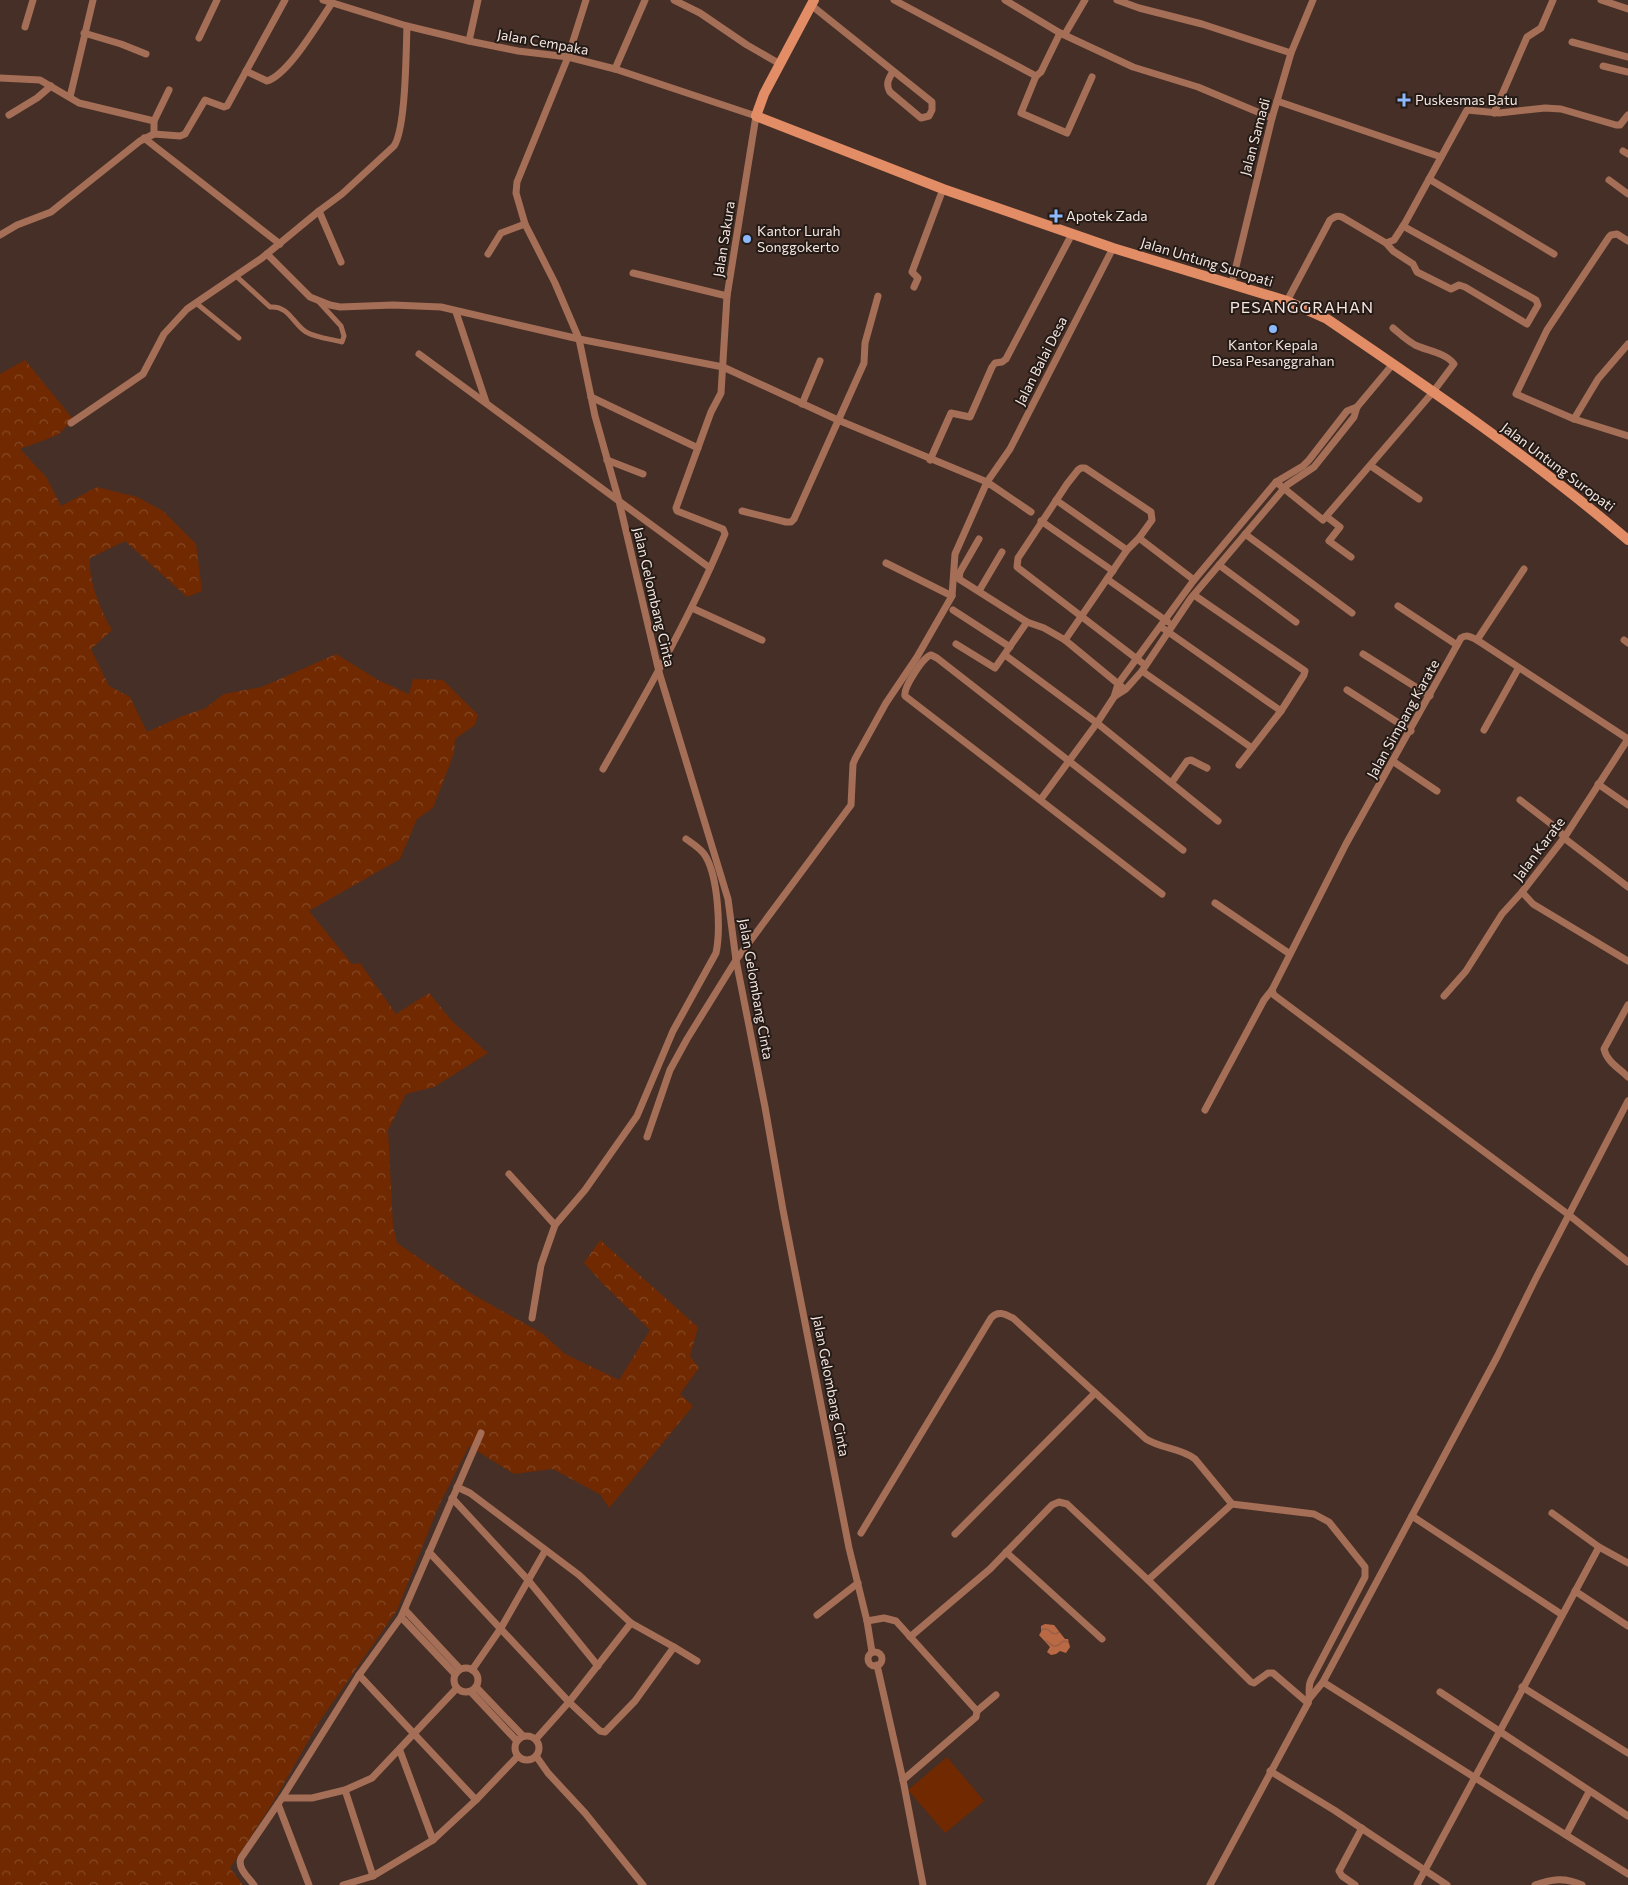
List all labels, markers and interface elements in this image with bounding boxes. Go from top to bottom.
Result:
street label: Jalan Cempaka [496,25,590,58]
place label: Puskesmas Batu [1415,91,1518,108]
marker: Puskesmas Batu [1397,93,1411,107]
street label: Jalan Samadi [1236,96,1273,178]
street label: Jalan Sakura [709,200,738,278]
place label: Apotek Zada [1066,207,1148,224]
marker: Apotek Zada [1050,210,1062,222]
place label: Kantor Lurah Songgokerto [757,222,841,255]
marker: Kantor Lurah Songgokerto [741,233,753,245]
street label: Jalan Untung Suropati [1139,233,1276,290]
district label: PESANGGRAHAN [1230,297,1374,316]
street label: Jalan Balai Desa [1011,313,1070,408]
marker: Kantor Kepala Desa Pesanggrahan [1267,323,1279,335]
place label: Kantor Kepala Desa Pesanggrahan [1211,336,1335,369]
street label: Jalan Untung Suropati [1498,418,1618,515]
street label: Jalan Gelombang Cinta [630,525,679,668]
street label: Jalan Simpang Karate [1363,656,1442,781]
street label: Jalan Karate [1509,813,1568,884]
street label: Jalan Gelombang Cinta [736,917,777,1061]
street label: Jalan Gelombang Cinta [810,1314,853,1458]

